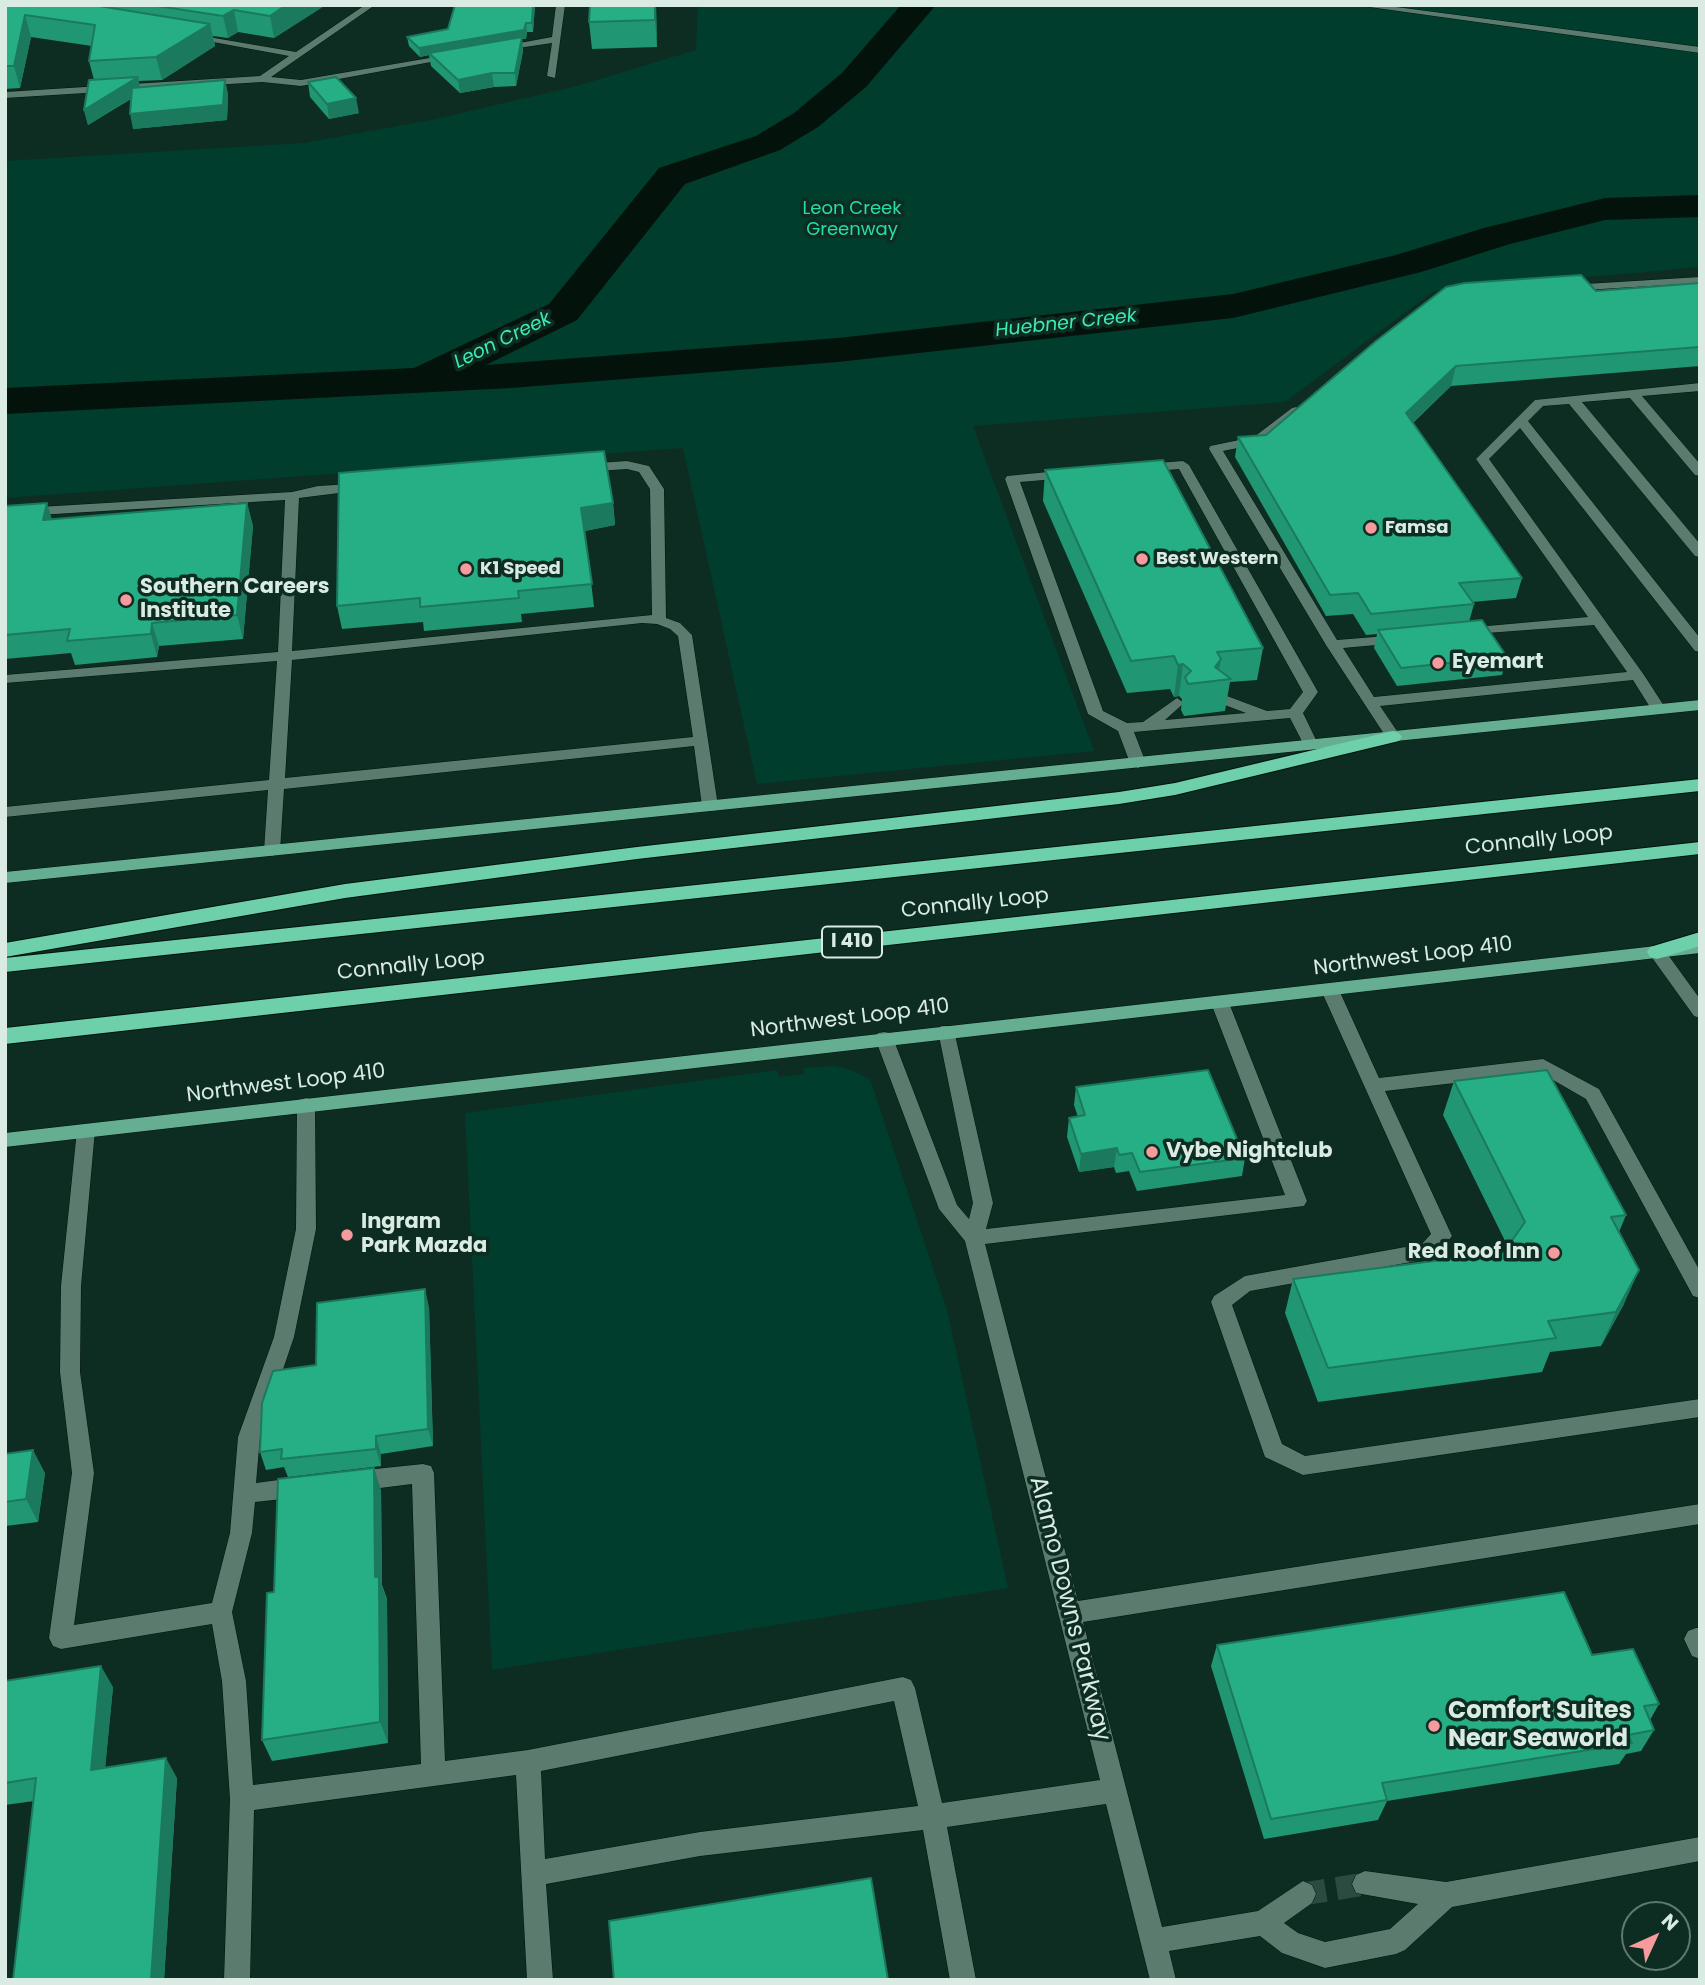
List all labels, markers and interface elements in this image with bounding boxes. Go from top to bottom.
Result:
park label: Leon Creek Greenway [803,198,901,241]
water label: Huebner Creek [994,305,1138,343]
water label: Leon Creek [451,308,555,374]
place label: Famsa [1385,517,1448,539]
marker: Famsa [1363,520,1379,536]
place label: Best Western [1156,548,1278,570]
marker: Best Western [1134,551,1150,567]
place label: K1 Speed [480,558,561,580]
marker: K1 Speed [458,561,474,577]
place label: Southern Careers Institute [140,575,329,625]
marker: Southern Careers Institute [118,592,134,608]
place label: Eyemart [1452,650,1544,676]
marker: Eyemart [1430,655,1446,671]
street label: Connally Loop [1464,821,1614,861]
street label: Connally Loop [900,884,1050,924]
road number: I 410 [822,926,882,958]
street label: Northwest Loop 410 [1312,932,1514,982]
street label: Connally Loop [336,946,486,986]
street label: Northwest Loop 410 [749,994,951,1044]
street label: Northwest Loop 410 [185,1059,387,1109]
place label: Vybe Nightclub [1166,1139,1332,1165]
marker: Vybe Nightclub [1144,1144,1160,1160]
place label: Ingram Park Mazda [361,1210,487,1260]
marker: Ingram Park Mazda [339,1227,355,1243]
place label: Red Roof Inn [1408,1240,1540,1266]
marker: Red Roof Inn [1546,1245,1562,1261]
street label: Alamo Downs Parkway [1022,1474,1116,1744]
place label: Comfort Suites Near Seaworld [1448,1698,1632,1754]
marker: Comfort Suites Near Seaworld [1426,1718,1442,1734]
north arrow [1621,1901,1691,1971]
text: N [1655,1908,1684,1937]

